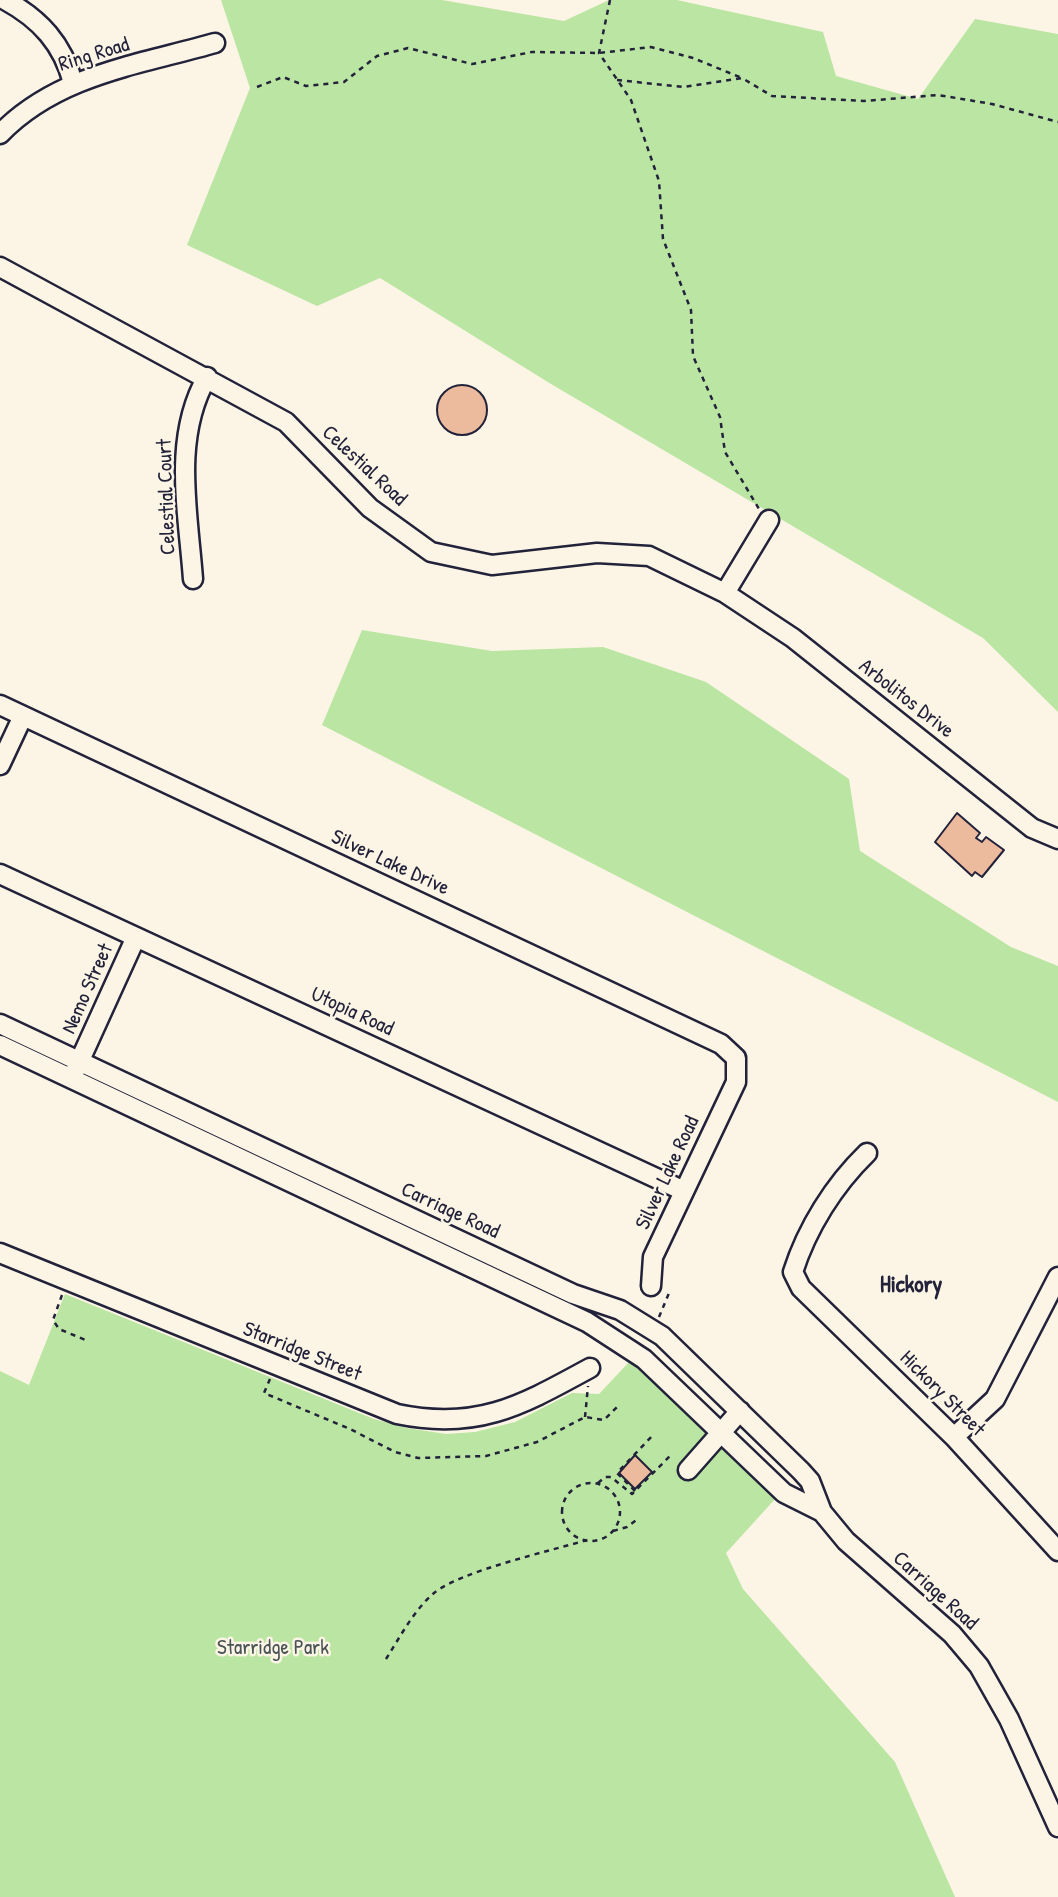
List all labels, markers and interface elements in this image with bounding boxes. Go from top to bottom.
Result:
street label: Ring Road [56,32,132,78]
street label: Celestial Road [316,420,412,512]
street label: Celestial Court [152,439,182,555]
street label: Arbolitos Drive [853,654,959,744]
street label: Silver Lake Drive [327,825,453,901]
street label: Nemo Street [57,940,119,1038]
street label: Utopia Road [307,982,397,1042]
street label: Silver Lake Road [631,1112,705,1234]
street label: Carriage Road [397,1177,503,1245]
district label: Hickory [880,1272,942,1300]
street label: Starridge Street [239,1317,365,1387]
street label: Hickory Street [894,1346,990,1442]
street label: Carriage Road [887,1546,983,1636]
park label: Starridge Park [217,1635,329,1661]

